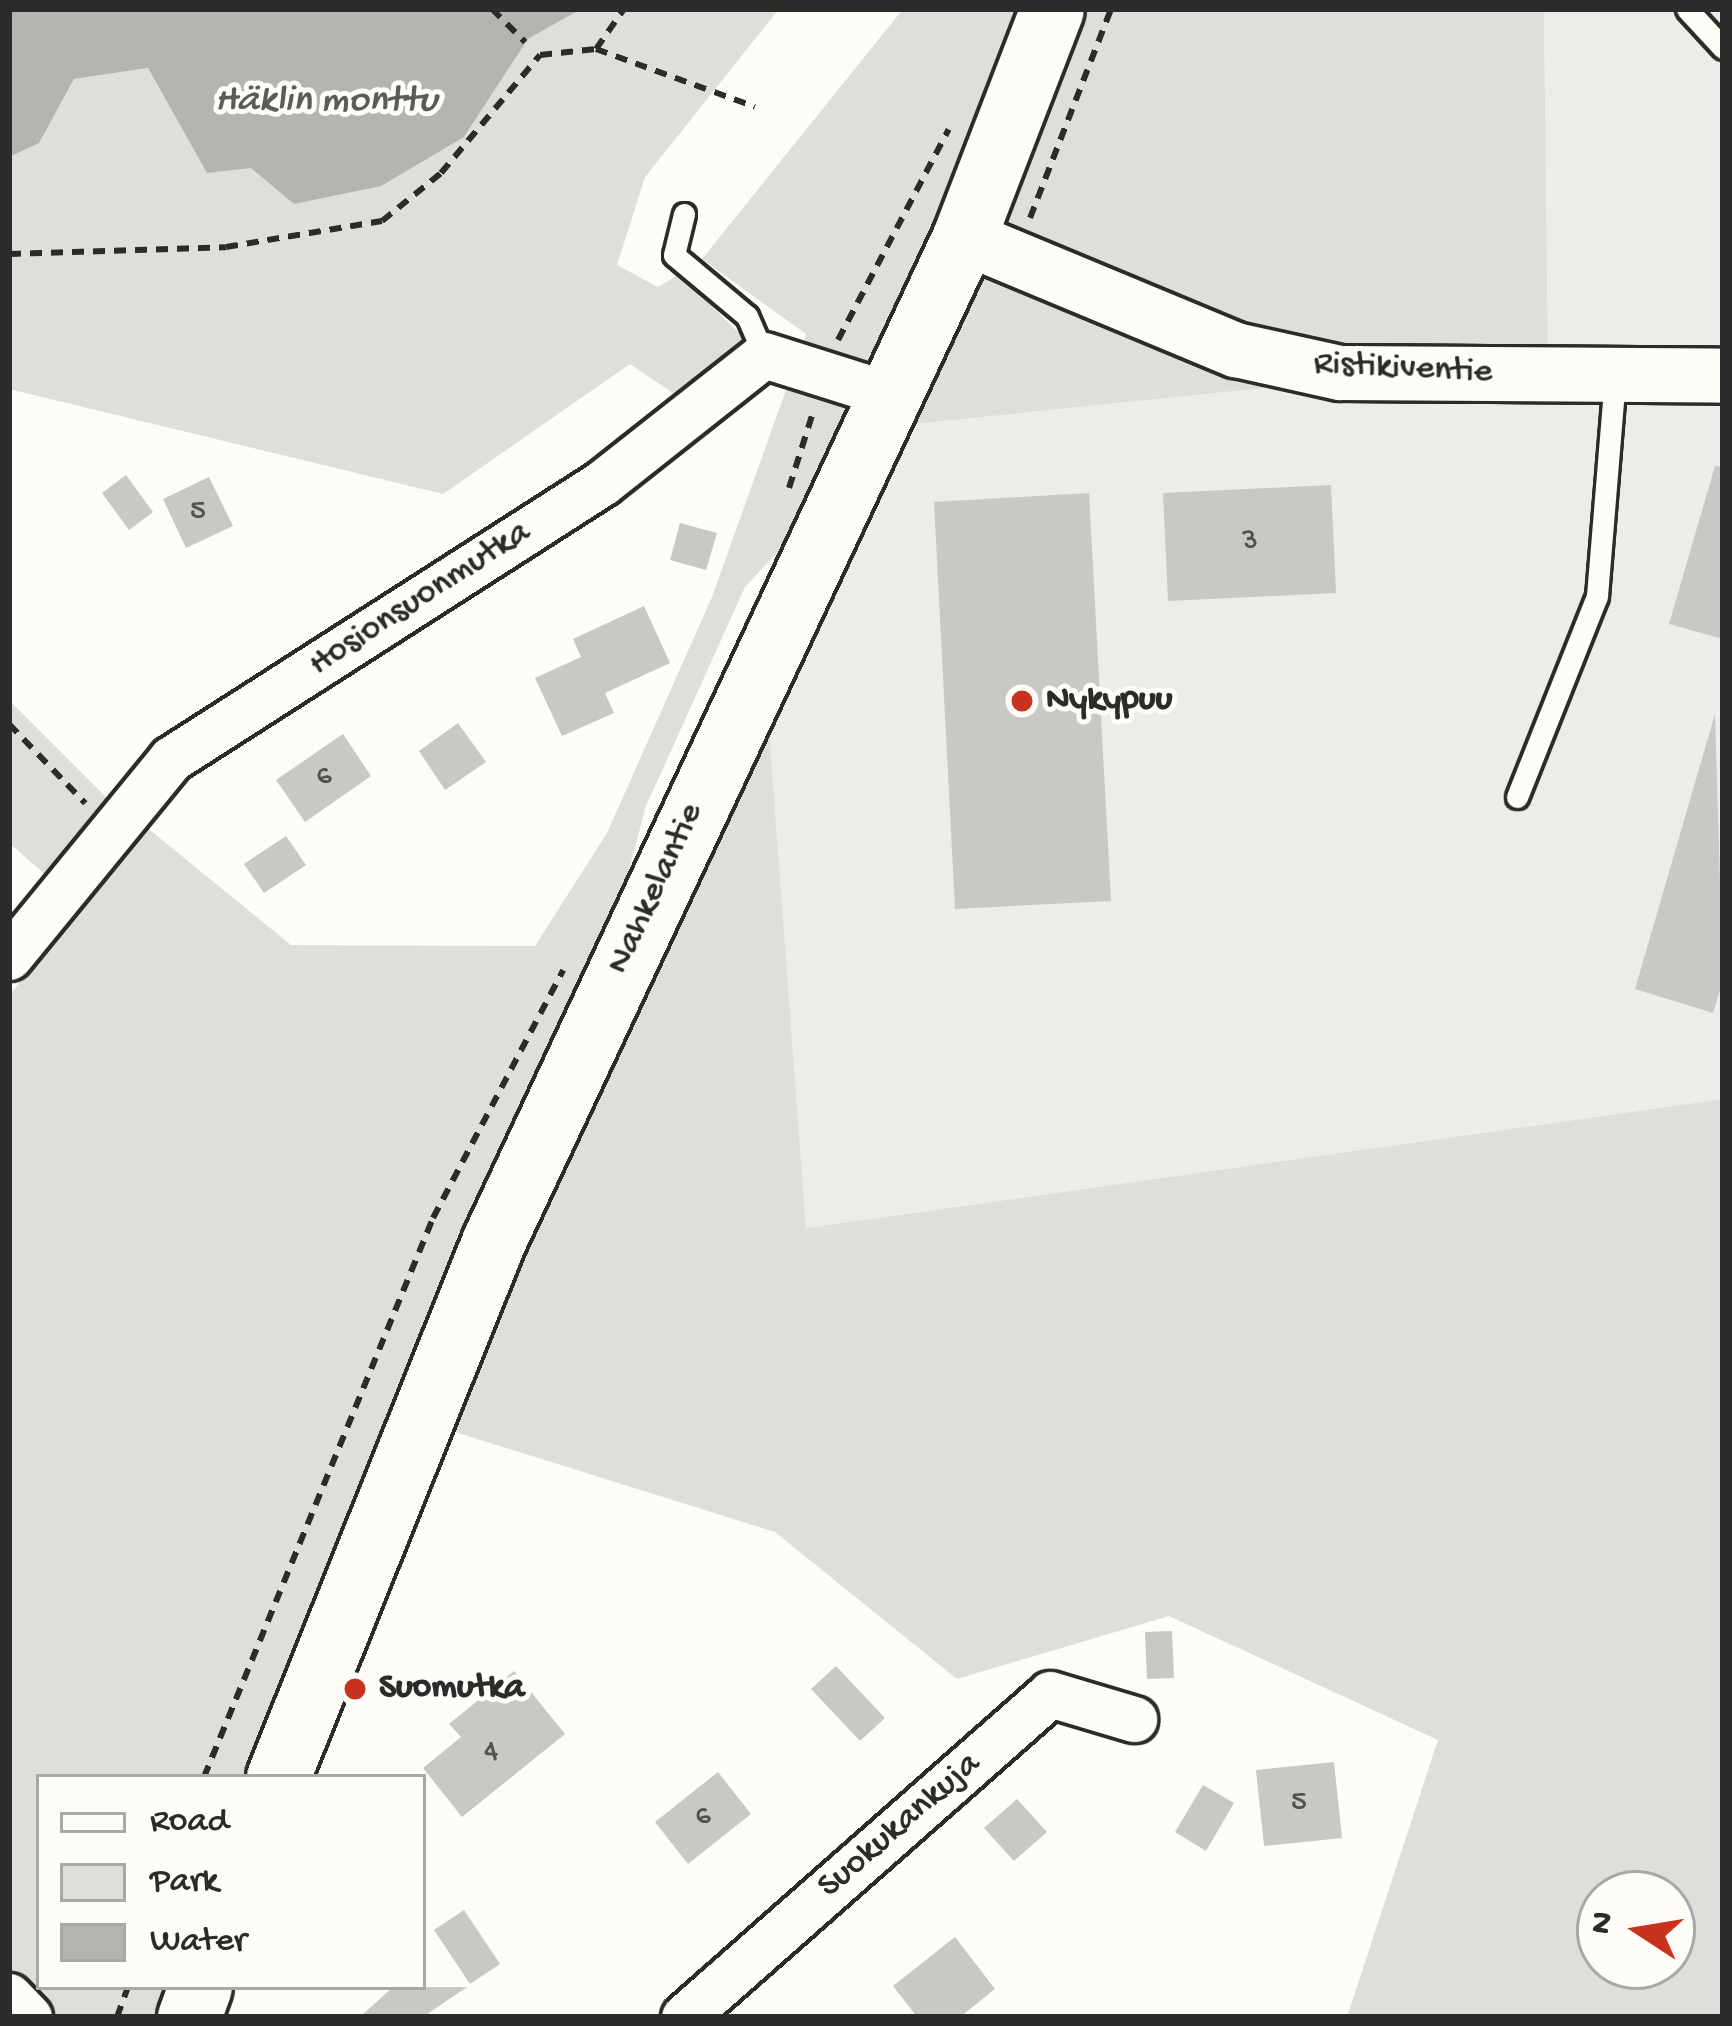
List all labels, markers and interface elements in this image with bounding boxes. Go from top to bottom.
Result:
water label: Häklin monttu [215,79,437,125]
street label: Ristikiventie [1313,343,1493,395]
house number: 5 [190,495,206,531]
street label: Hosionsuonmutka [301,511,539,687]
house number: 3 [1242,525,1258,561]
place label: Nykypuu [1046,679,1172,723]
marker: Nykypuu [1009,688,1035,714]
house number: 6 [316,760,332,796]
street label: Nahkelantie [598,797,714,981]
place label: Suomutka [379,1667,524,1711]
marker: Suomutka [342,1676,368,1702]
house number: 4 [484,1735,498,1771]
street label: Suokukankuja [810,1744,990,1908]
legend [36,1774,426,1990]
house number: 5 [1291,1786,1307,1822]
house number: 6 [695,1800,711,1836]
text: Road [150,1801,229,1844]
text: Park [150,1861,219,1904]
north arrow [1576,1870,1696,1990]
text: N [1583,1909,1625,1938]
text: Water [150,1921,247,1964]

